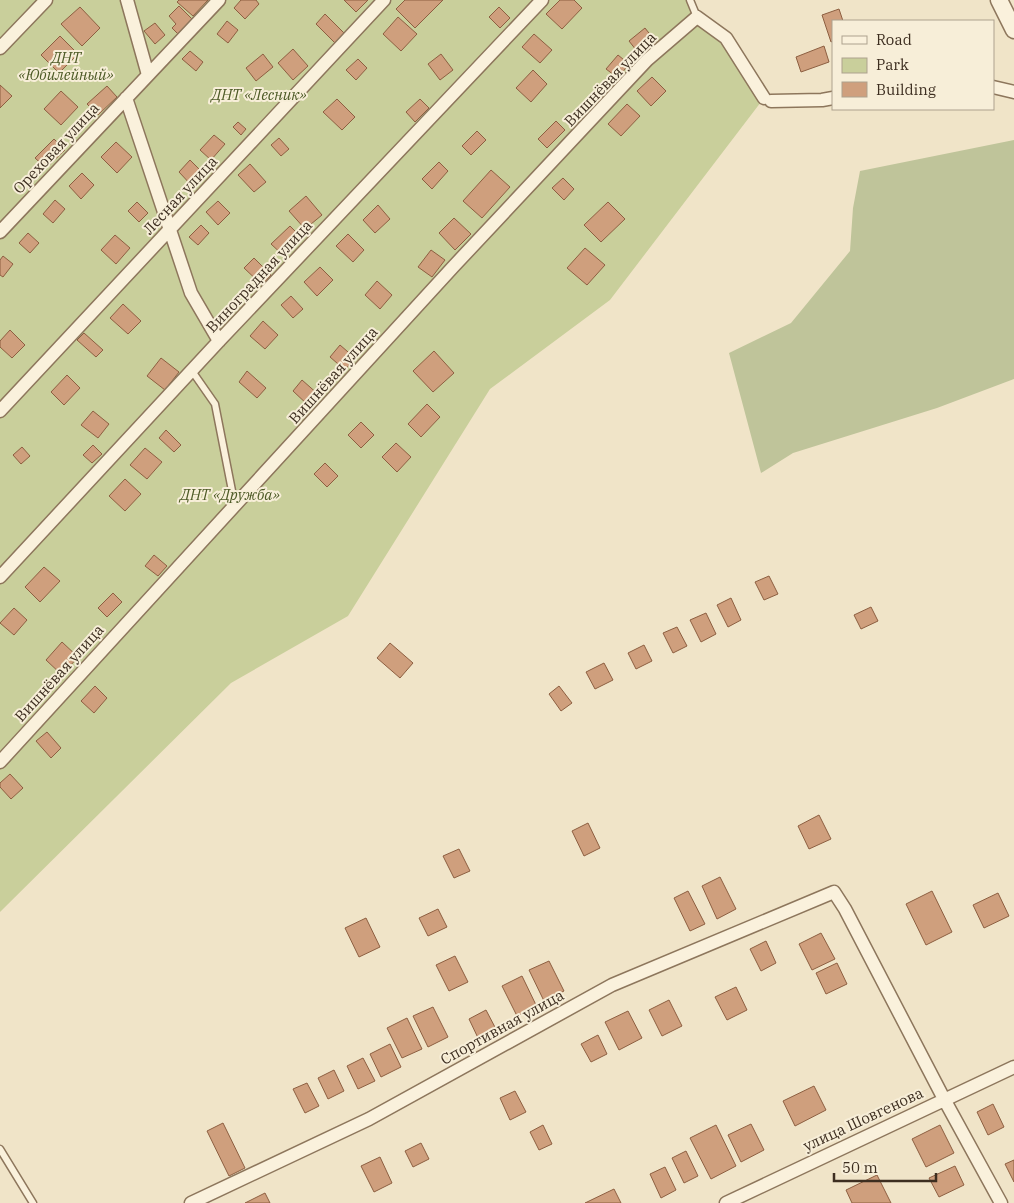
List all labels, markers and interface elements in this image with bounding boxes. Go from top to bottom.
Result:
legend [832,20,994,110]
street label: Вишнёвая улица [560,28,660,130]
text: Road [876,30,912,49]
park label: ДНТ «Юбилейный» [18,48,114,84]
text: Park [876,55,909,74]
text: Building [876,80,936,99]
park label: ДНТ «Лесник» [209,85,307,104]
street label: Ореховая улица [9,98,103,198]
street label: Лесная улица [139,152,221,238]
street label: Виноградная улица [202,216,316,336]
street label: Вишнёвая улица [284,322,382,428]
park label: ДНТ «Дружба» [178,485,280,504]
street label: Вишнёвая улица [10,620,108,726]
street label: Спортивная улица [437,985,567,1069]
street label: улица Шовгенова [800,1083,926,1155]
scale bar [834,1150,936,1182]
text: 50 m [842,1158,878,1177]

